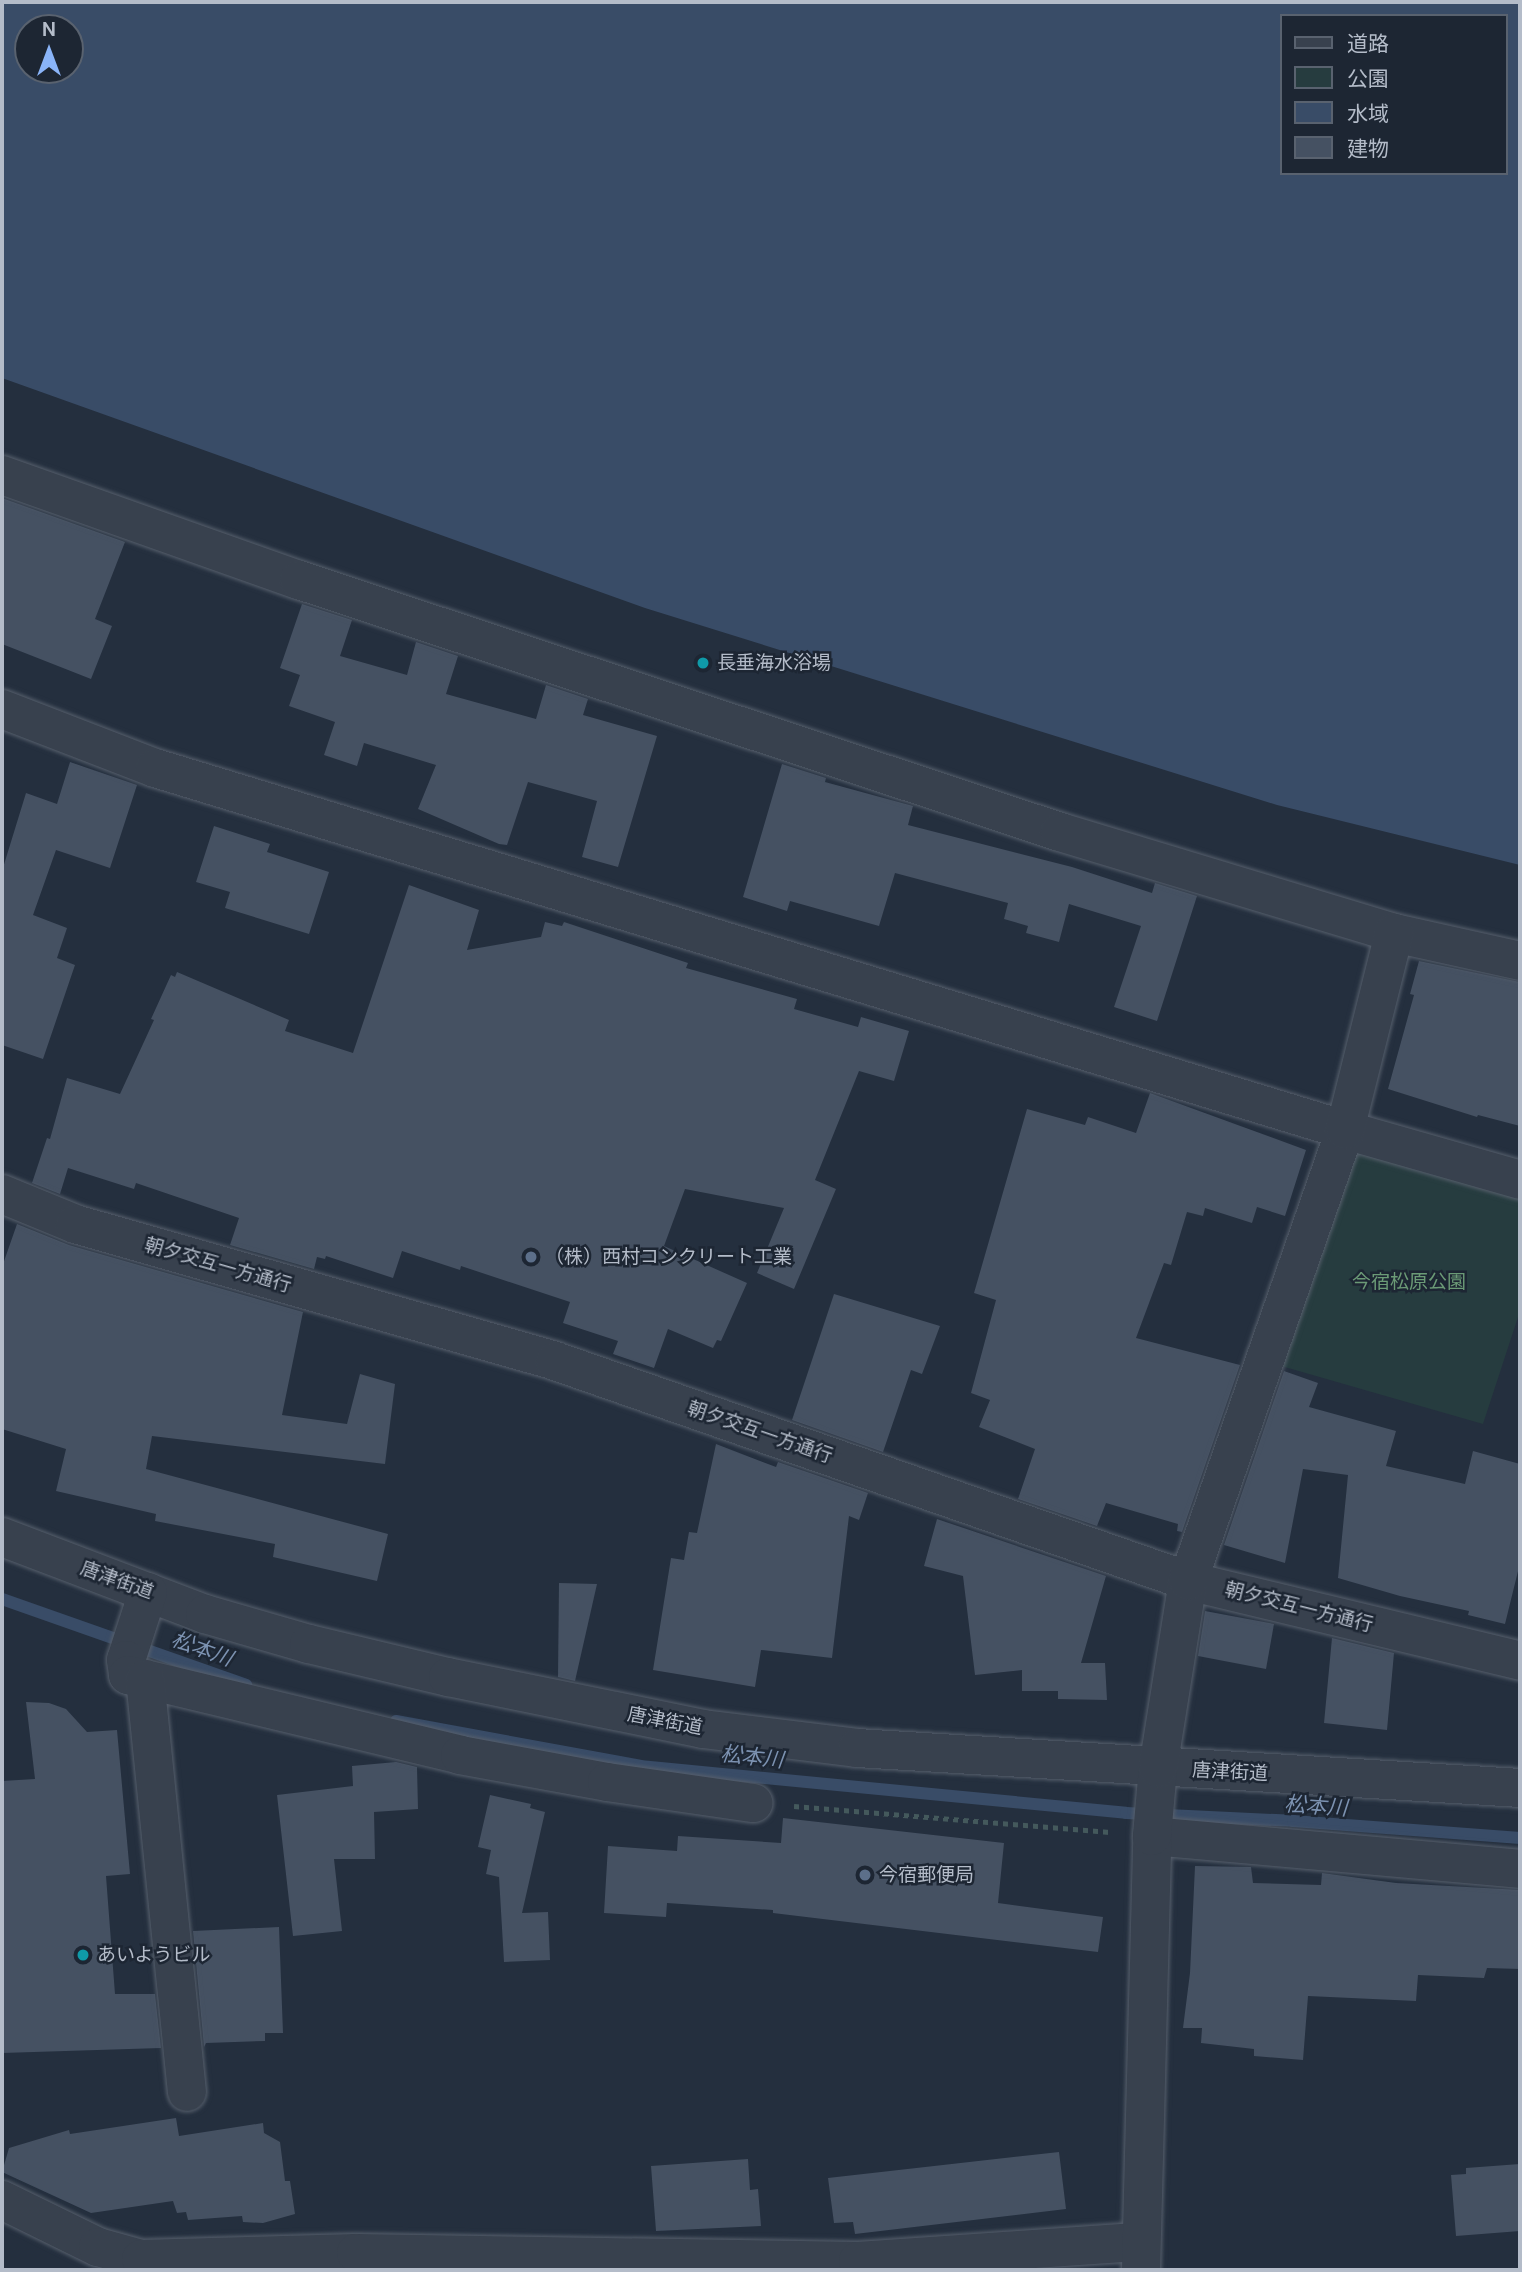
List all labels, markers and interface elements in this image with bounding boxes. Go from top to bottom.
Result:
north arrow [14,14,84,84]
legend [1280,14,1508,175]
text: N [42,17,56,42]
text: 道路 [1347,30,1389,58]
text: 公園 [1347,65,1389,93]
text: 水域 [1347,100,1389,128]
text: 建物 [1347,135,1389,163]
place label: 長垂海水浴場 [717,652,831,674]
marker: 長垂海水浴場 [695,655,711,671]
street label: 朝夕交互一方通行 [142,1233,294,1297]
place label: （株）西村コンクリート工業 [545,1246,792,1268]
marker: （株）西村コンクリート工業 [523,1249,539,1265]
park label: 今宿松原公園 [1352,1271,1466,1293]
street label: 朝夕交互一方通行 [684,1396,836,1468]
street label: 唐津街道 [77,1556,157,1604]
street label: 朝夕交互一方通行 [1222,1578,1376,1636]
water label: 松本川 [168,1626,236,1672]
street label: 唐津街道 [626,1703,704,1739]
water label: 松本川 [719,1741,785,1773]
street label: 唐津街道 [1191,1759,1269,1785]
water label: 松本川 [1284,1791,1348,1821]
place label: 今宿郵便局 [879,1864,974,1886]
marker: 今宿郵便局 [857,1867,873,1883]
place label: あいようビル [97,1944,211,1966]
marker: あいようビル [75,1947,91,1963]

